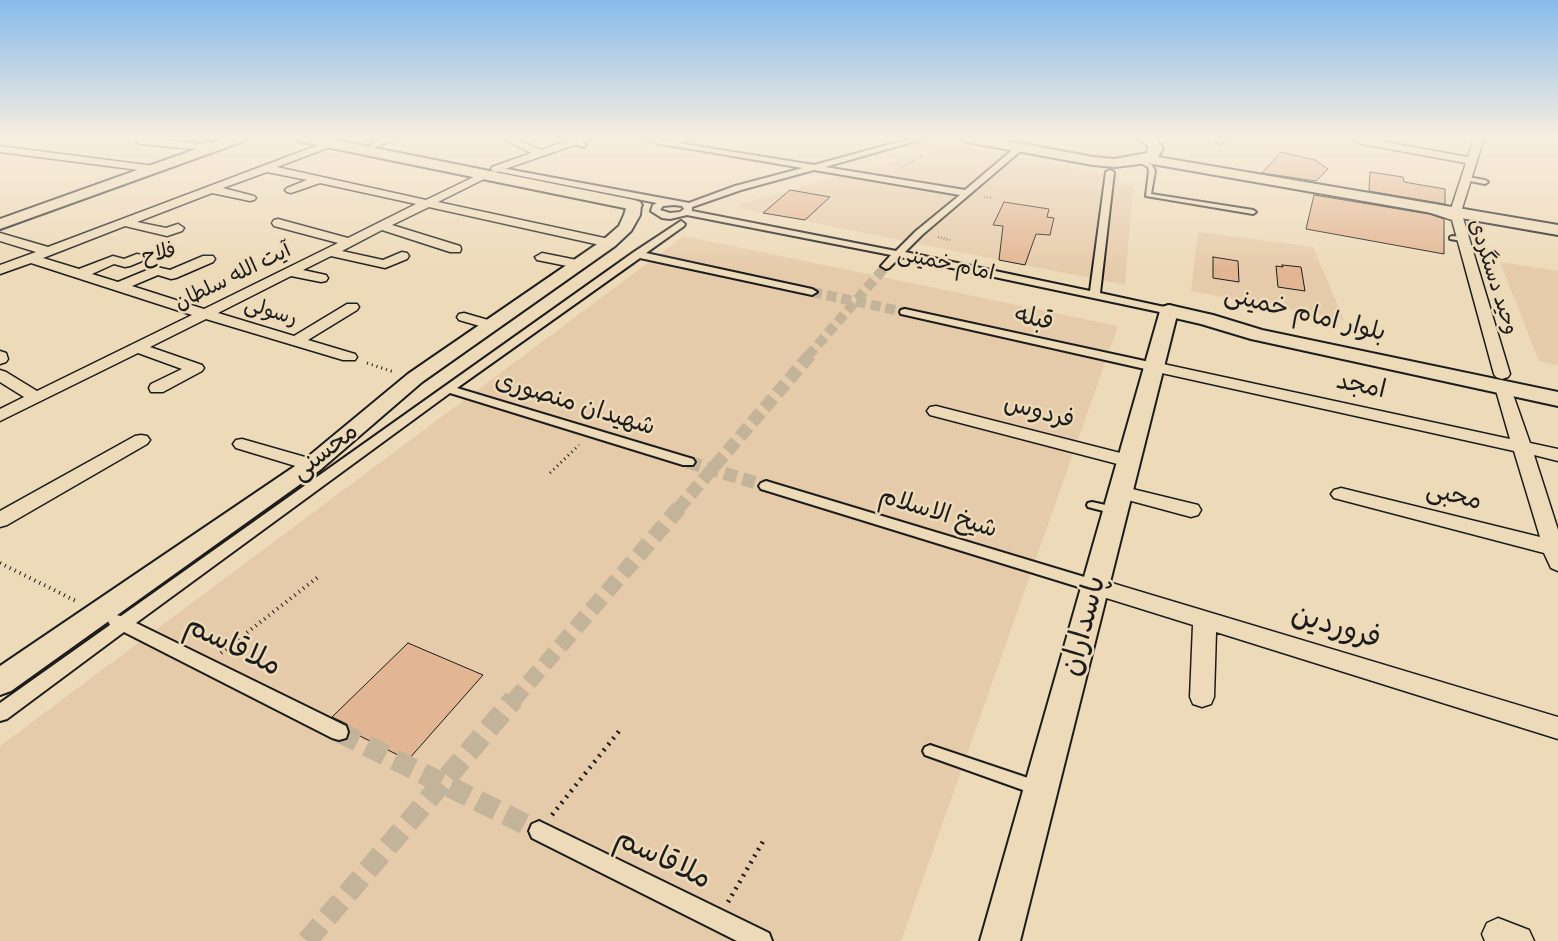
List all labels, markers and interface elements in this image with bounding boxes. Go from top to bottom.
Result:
street label: وحید دستگردی [1462,216,1524,338]
street label: فلاح [139,238,179,270]
street label: آیت الله سلطان [171,238,295,316]
street label: امام خمینی [895,241,997,287]
street label: بلوار امام خمینی [1221,279,1389,349]
street label: رسولی [241,292,301,332]
street label: قبله [1012,300,1056,338]
street label: شهیدان منصوری [491,365,659,443]
street label: امجد [1333,366,1389,406]
street label: فردوس [1001,388,1077,436]
street label: محسنی [286,417,364,487]
street label: محبی [1423,475,1485,517]
street label: شیخ الاسلام [875,481,1001,545]
street label: پاسداران [1053,572,1115,680]
street label: فروردین [1287,596,1385,658]
street label: ملاقاسم [179,607,287,685]
street label: ملاقاسم [609,820,717,898]

